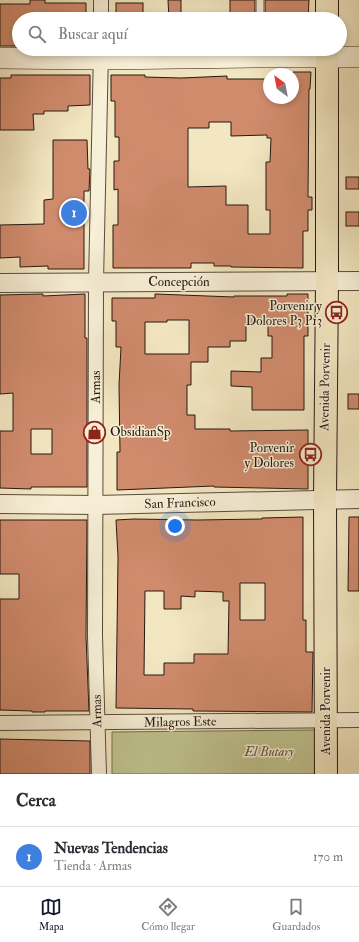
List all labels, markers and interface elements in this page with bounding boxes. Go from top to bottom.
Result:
search box [12,12,347,56]
icon: search [26,23,48,45]
text: Buscar aquí [58,25,127,44]
north arrow [263,68,299,104]
pin: 1 [61,198,87,228]
street label: Concepción [148,274,210,291]
place label: Porvenir y Dolores P3 P13 [246,298,322,329]
bus stop icon: Porvenir y Dolores P3 P13 [324,300,350,326]
street label: Avenida Porvenir [316,343,334,432]
street label: Armas [88,370,104,405]
shop icon: ObsidianSp [81,419,107,445]
place label: ObsidianSp [110,424,171,441]
place label: Porvenir y Dolores [245,440,295,472]
bus stop icon: Porvenir y Dolores [297,442,323,468]
street label: San Francisco [144,494,216,512]
your location [165,516,185,536]
street label: Avenida Porvenir [318,667,334,756]
street label: Armas [89,694,105,729]
street label: Milagros Este [143,713,217,731]
park label: El Butary [243,744,294,760]
text: Cerca [16,790,56,811]
text: Nuevas Tendencias [54,839,168,858]
text: 1 [27,849,31,865]
text: 170 m [313,849,343,865]
text: Tienda · Armas [54,858,132,874]
tab: Mapa [39,896,64,933]
tab: Cómo llegar [141,896,195,933]
tab: Guardados [272,896,320,933]

